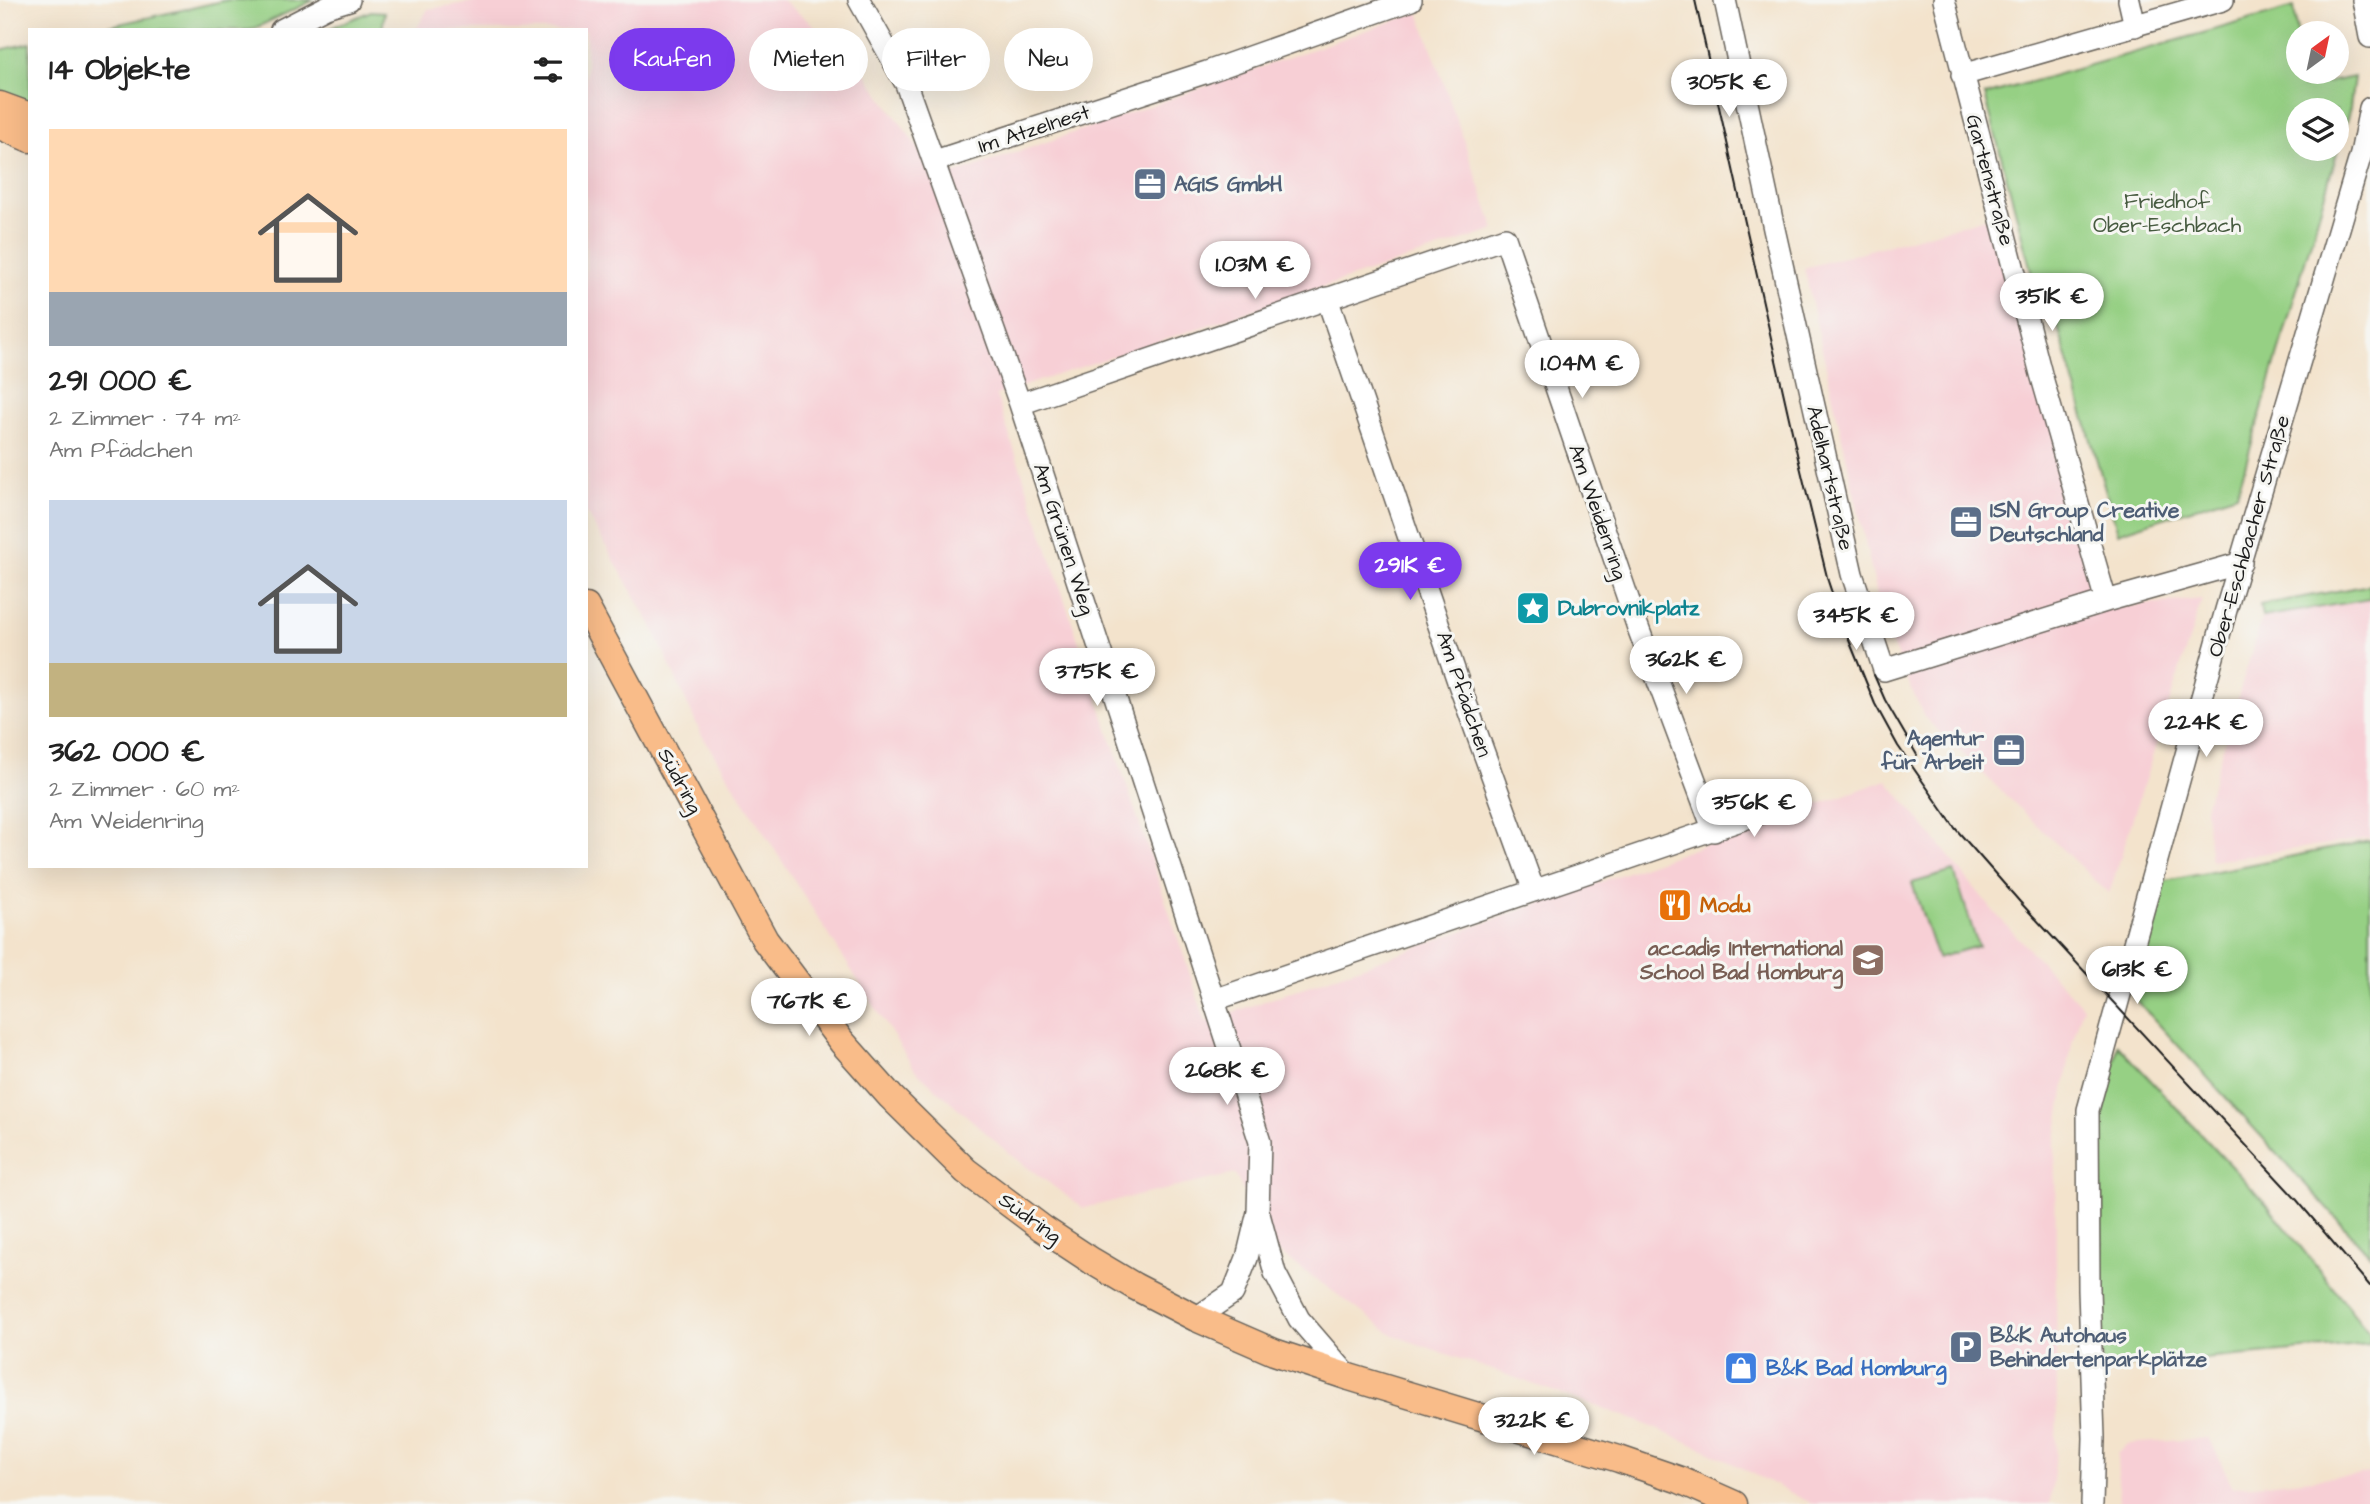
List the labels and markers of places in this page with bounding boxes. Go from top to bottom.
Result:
pin: 305K € [1672,60,1786,119]
office icon: AGIS GmbH [1131,165,1169,203]
place label: AGIS GmbH [1174,170,1283,199]
pin: 1.03M € [1190,242,1320,301]
pin: 351K € [1995,274,2109,333]
pin: 1.04M € [1517,340,1647,400]
place label: ISN Group Creative Deutschland [1990,496,2180,549]
office icon: ISN Group Creative Deutschland [1947,503,1985,541]
pin: 291K € [1353,542,1467,602]
place icon: Dubrovnikplatz [1514,589,1552,627]
pin: 345K € [1799,592,1913,652]
place label: Dubrovnikplatz [1558,594,1700,624]
pin: 362K € [1629,636,1743,696]
pin: 375K € [1040,648,1154,708]
pin: 224K € [2149,700,2263,759]
place label: Agentur für Arbeit [1880,724,1985,777]
office icon: Agentur für Arbeit [1990,731,2028,769]
pin: 356K € [1697,780,1811,839]
restaurant icon: Modu [1656,886,1694,924]
place label: Modu [1700,891,1751,920]
place label: accadis International School Bad Homburg [1639,934,1844,989]
school or university icon: accadis International School Bad Homburg [1849,941,1887,979]
pin: 613K € [2080,946,2194,1006]
pin: 767K € [752,978,866,1038]
pin: 268K € [1170,1048,1284,1107]
place label: B&K Autohaus Behindertenparkplätze [1990,1321,2208,1375]
parking icon: B&K Autohaus Behindertenparkplätze [1947,1328,1985,1366]
shop icon: B&K Bad Homburg [1722,1349,1760,1387]
place label: B&K Bad Homburg [1766,1354,1947,1385]
pin: 322K € [1477,1398,1591,1457]

